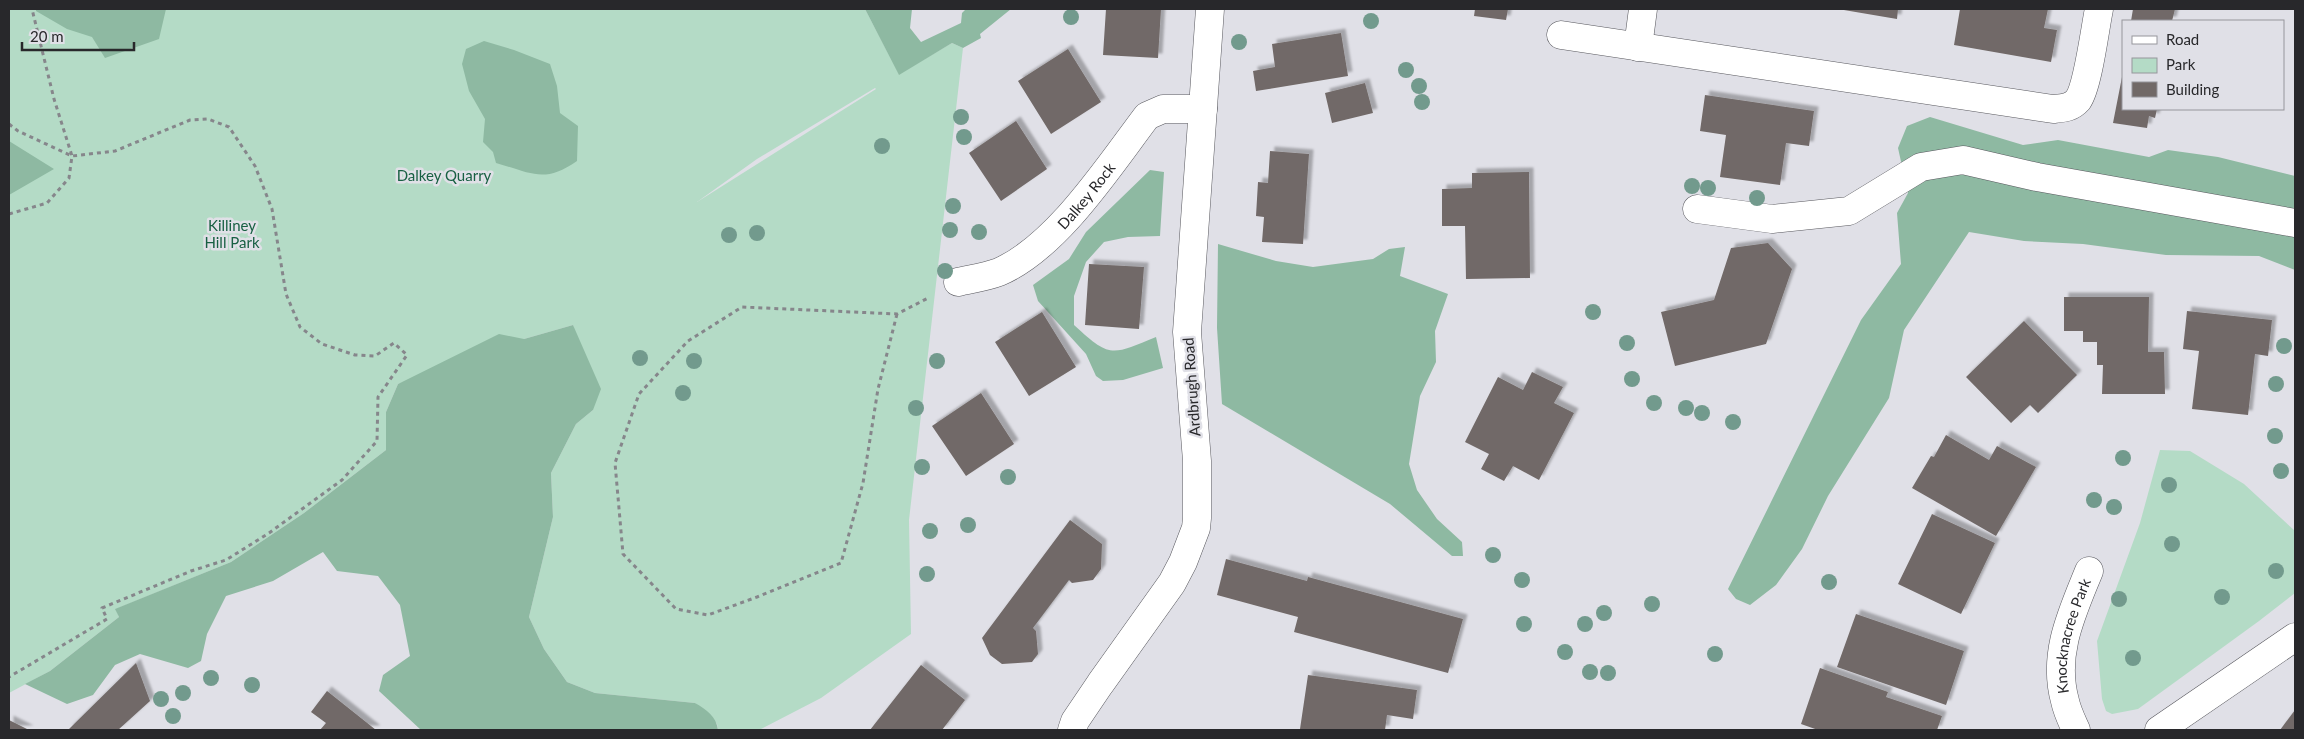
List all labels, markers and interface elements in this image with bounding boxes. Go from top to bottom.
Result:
scale bar [22,20,135,52]
legend [2122,20,2284,110]
text: 20 m [30,27,64,45]
text: Road [2166,30,2199,48]
text: Park [2166,55,2196,73]
text: Building [2166,80,2219,98]
street label: Dalkey Rock [1053,159,1119,233]
park label: Dalkey Quarry [397,166,492,184]
park label: Killiney Hill Park [204,216,260,251]
street label: Ardbrugh Road [1179,337,1203,437]
street label: Knocknacree Park [2052,575,2094,695]

